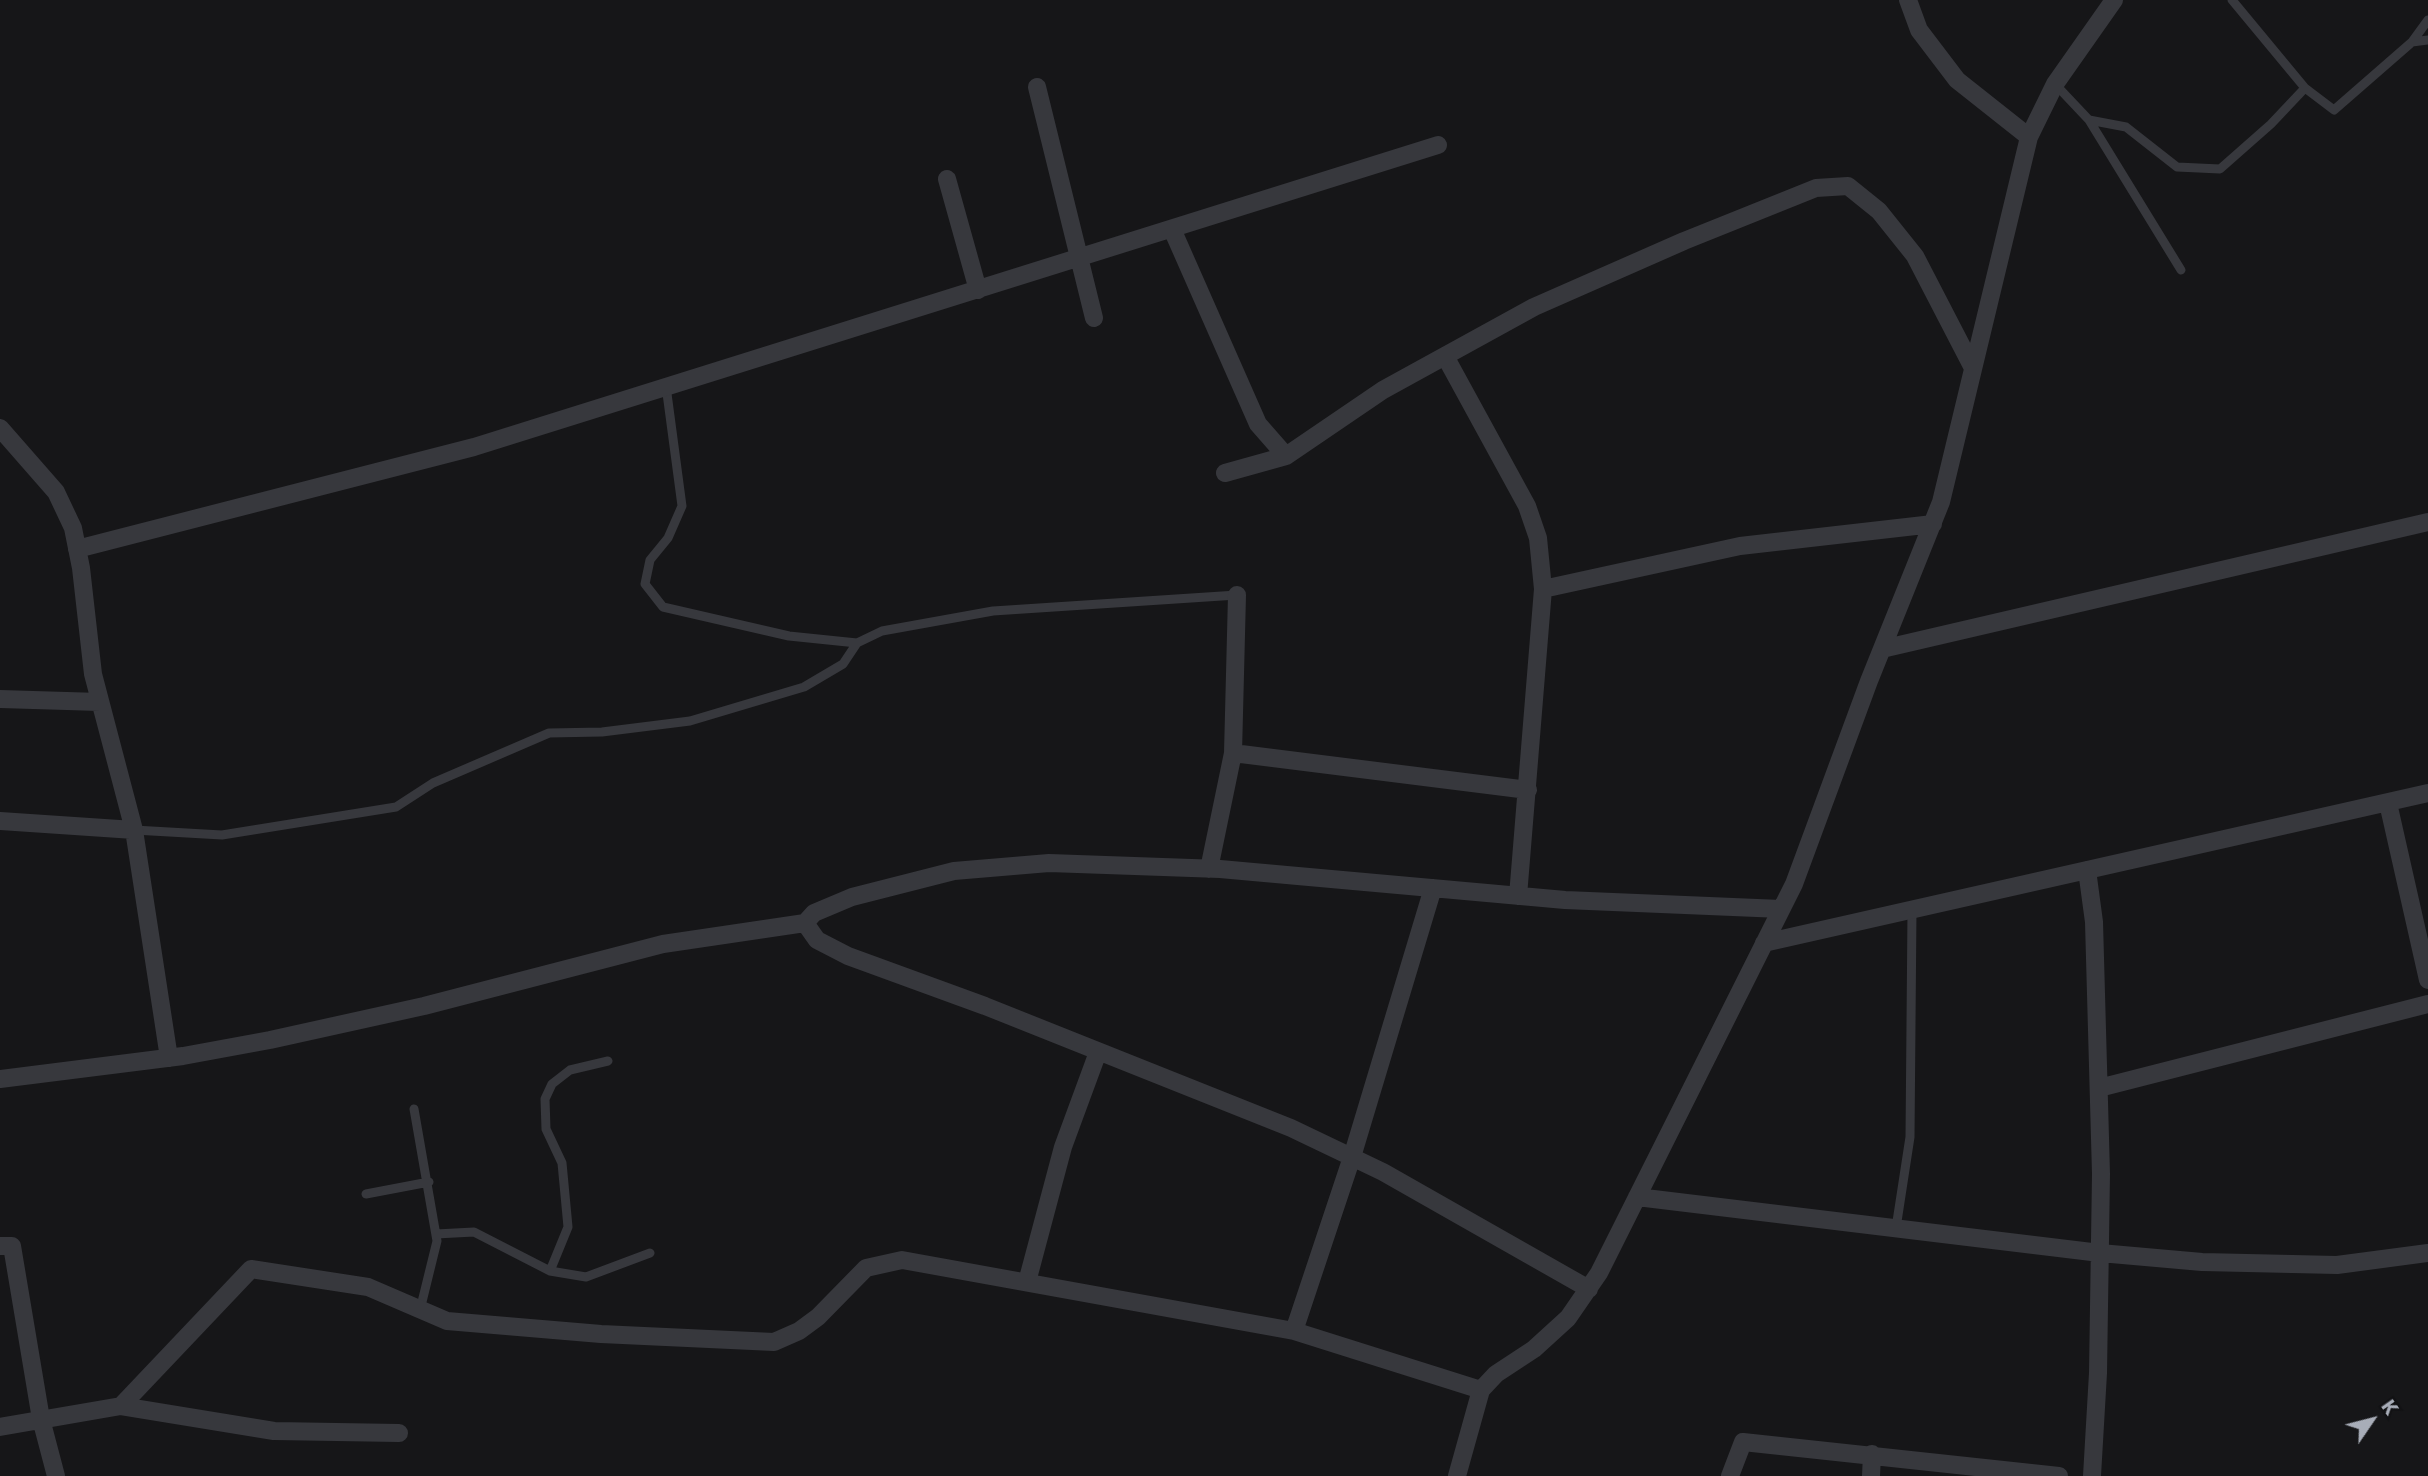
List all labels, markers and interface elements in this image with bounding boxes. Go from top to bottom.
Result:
north arrow [2337,1385,2407,1455]
text: K [2375,1394,2404,1421]

